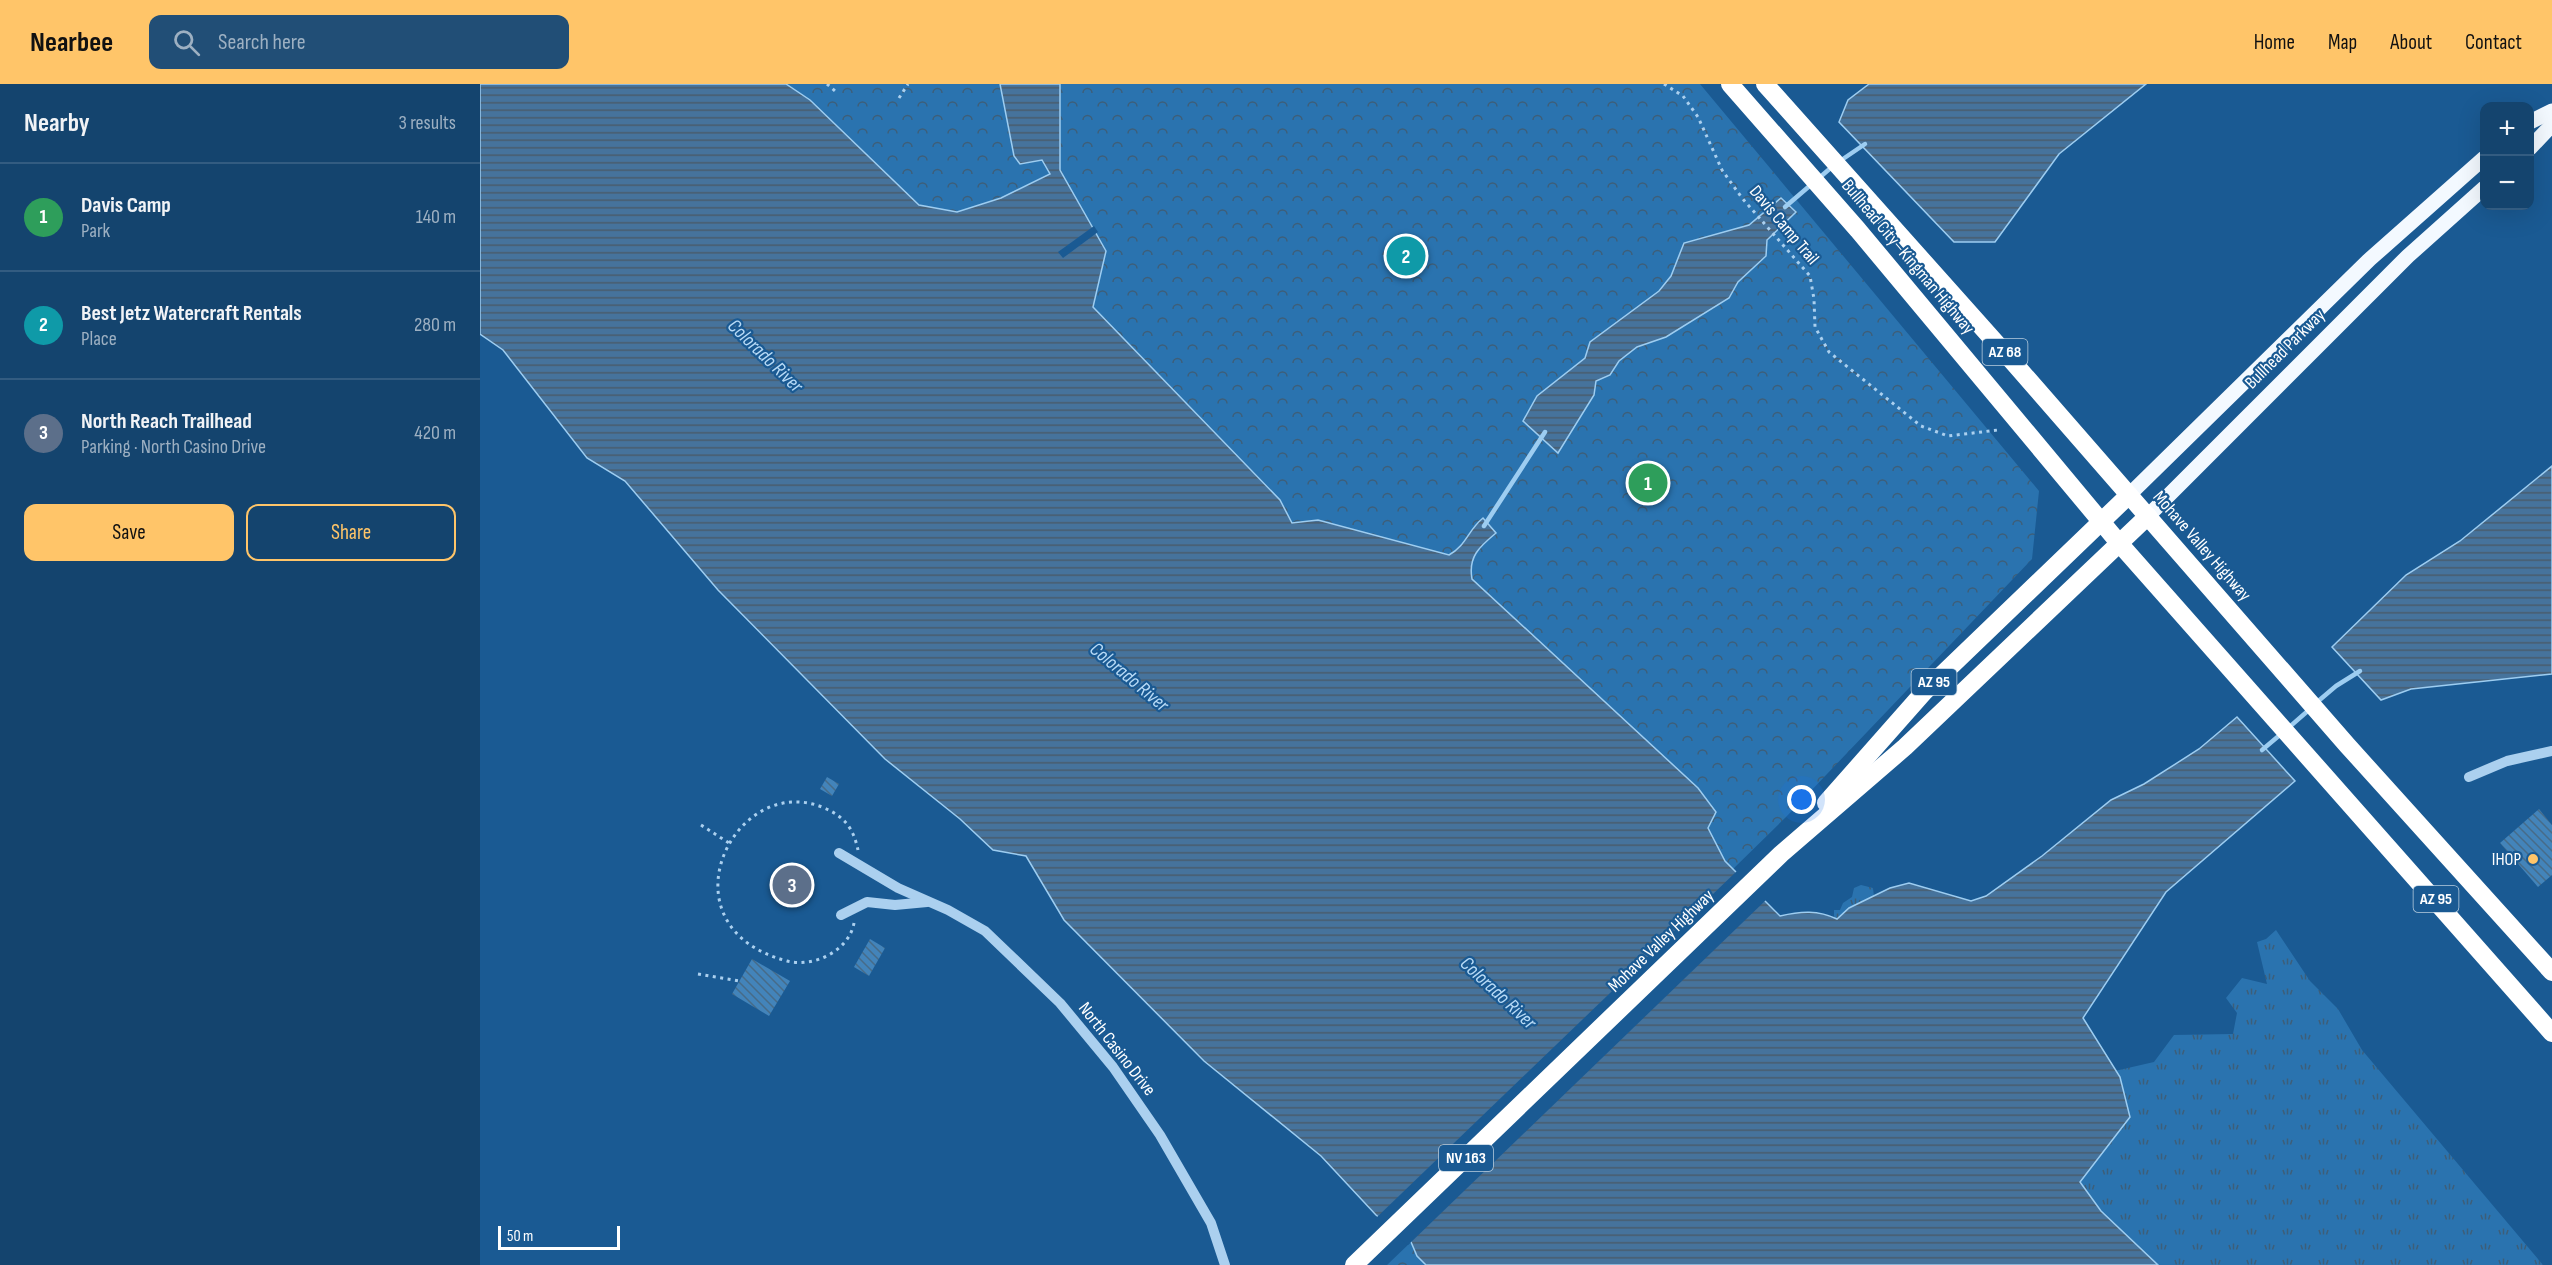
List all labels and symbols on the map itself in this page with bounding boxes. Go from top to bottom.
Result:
street label: Bullhead City–Kingman Highway [1837,175,1979,339]
street label: Davis Camp Trail [1745,181,1823,269]
pin: 2 [1386,234,1426,279]
street label: Bullhead Parkway [2241,305,2329,393]
water label: Colorado River [722,314,809,399]
road number: AZ 68 [1982,339,2027,365]
pin: 1 [1628,460,1668,506]
street label: Mohave Valley Highway [2149,487,2255,605]
water label: Colorado River [1085,637,1174,718]
road number: AZ 95 [1912,669,1956,695]
your location [1787,785,1816,814]
place label: IHOP [2492,849,2521,870]
marker: IHOP [2526,852,2540,866]
pin: 3 [772,862,812,908]
street label: Mohave Valley Highway [1604,885,1718,997]
road number: AZ 95 [2414,886,2458,912]
water label: Colorado River [1455,952,1542,1035]
street label: North Casino Drive [1074,998,1160,1100]
road number: NV 163 [1439,1145,1493,1171]
scale bar [498,1223,620,1250]

